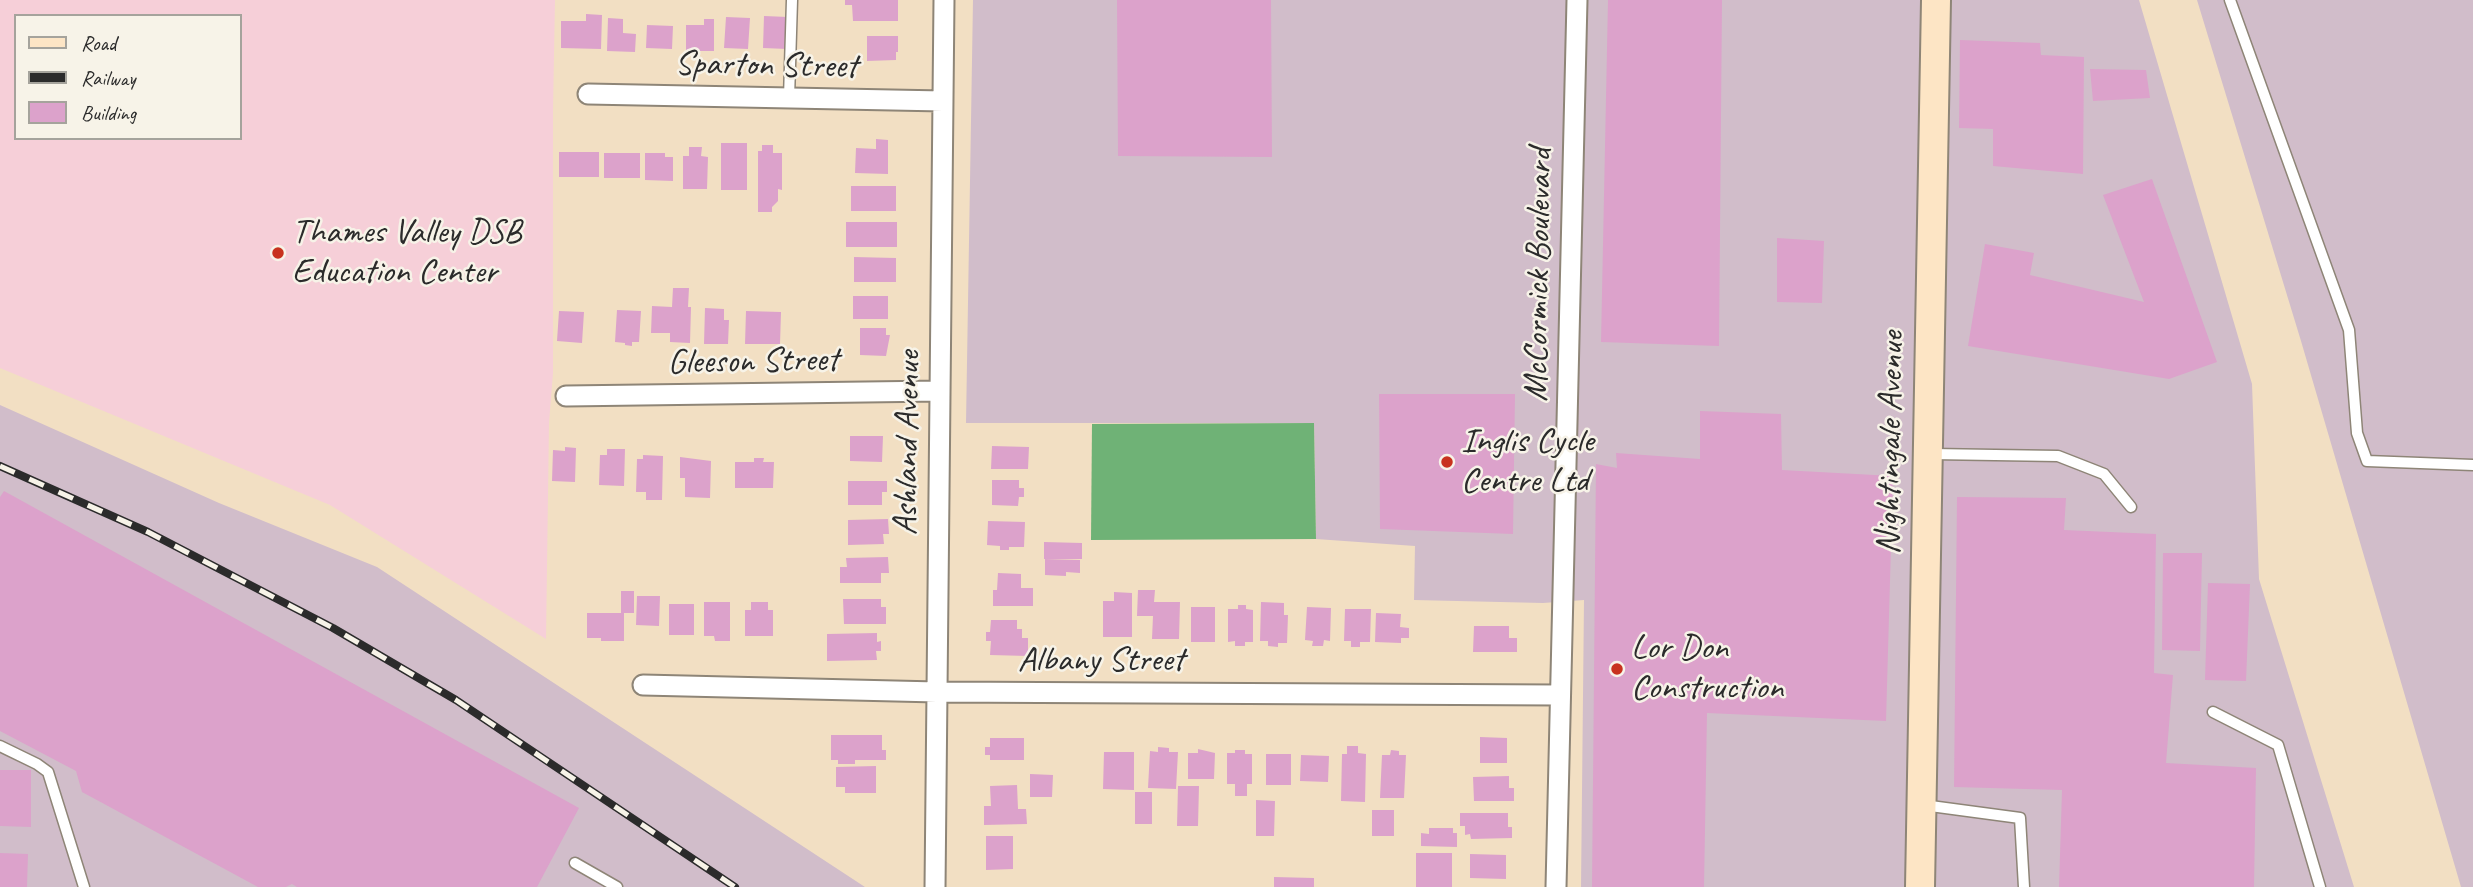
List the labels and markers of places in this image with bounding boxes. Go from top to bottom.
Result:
place label: Thames Valley DSB Education Center [292,212,521,294]
marker: Thames Valley DSB Education Center [270,245,286,261]
place label: Inglis Cycle Centre Ltd [1461,421,1594,503]
marker: Inglis Cycle Centre Ltd [1439,454,1455,470]
place label: Lor Don Construction [1631,628,1783,710]
marker: Lor Don Construction [1609,661,1625,677]

